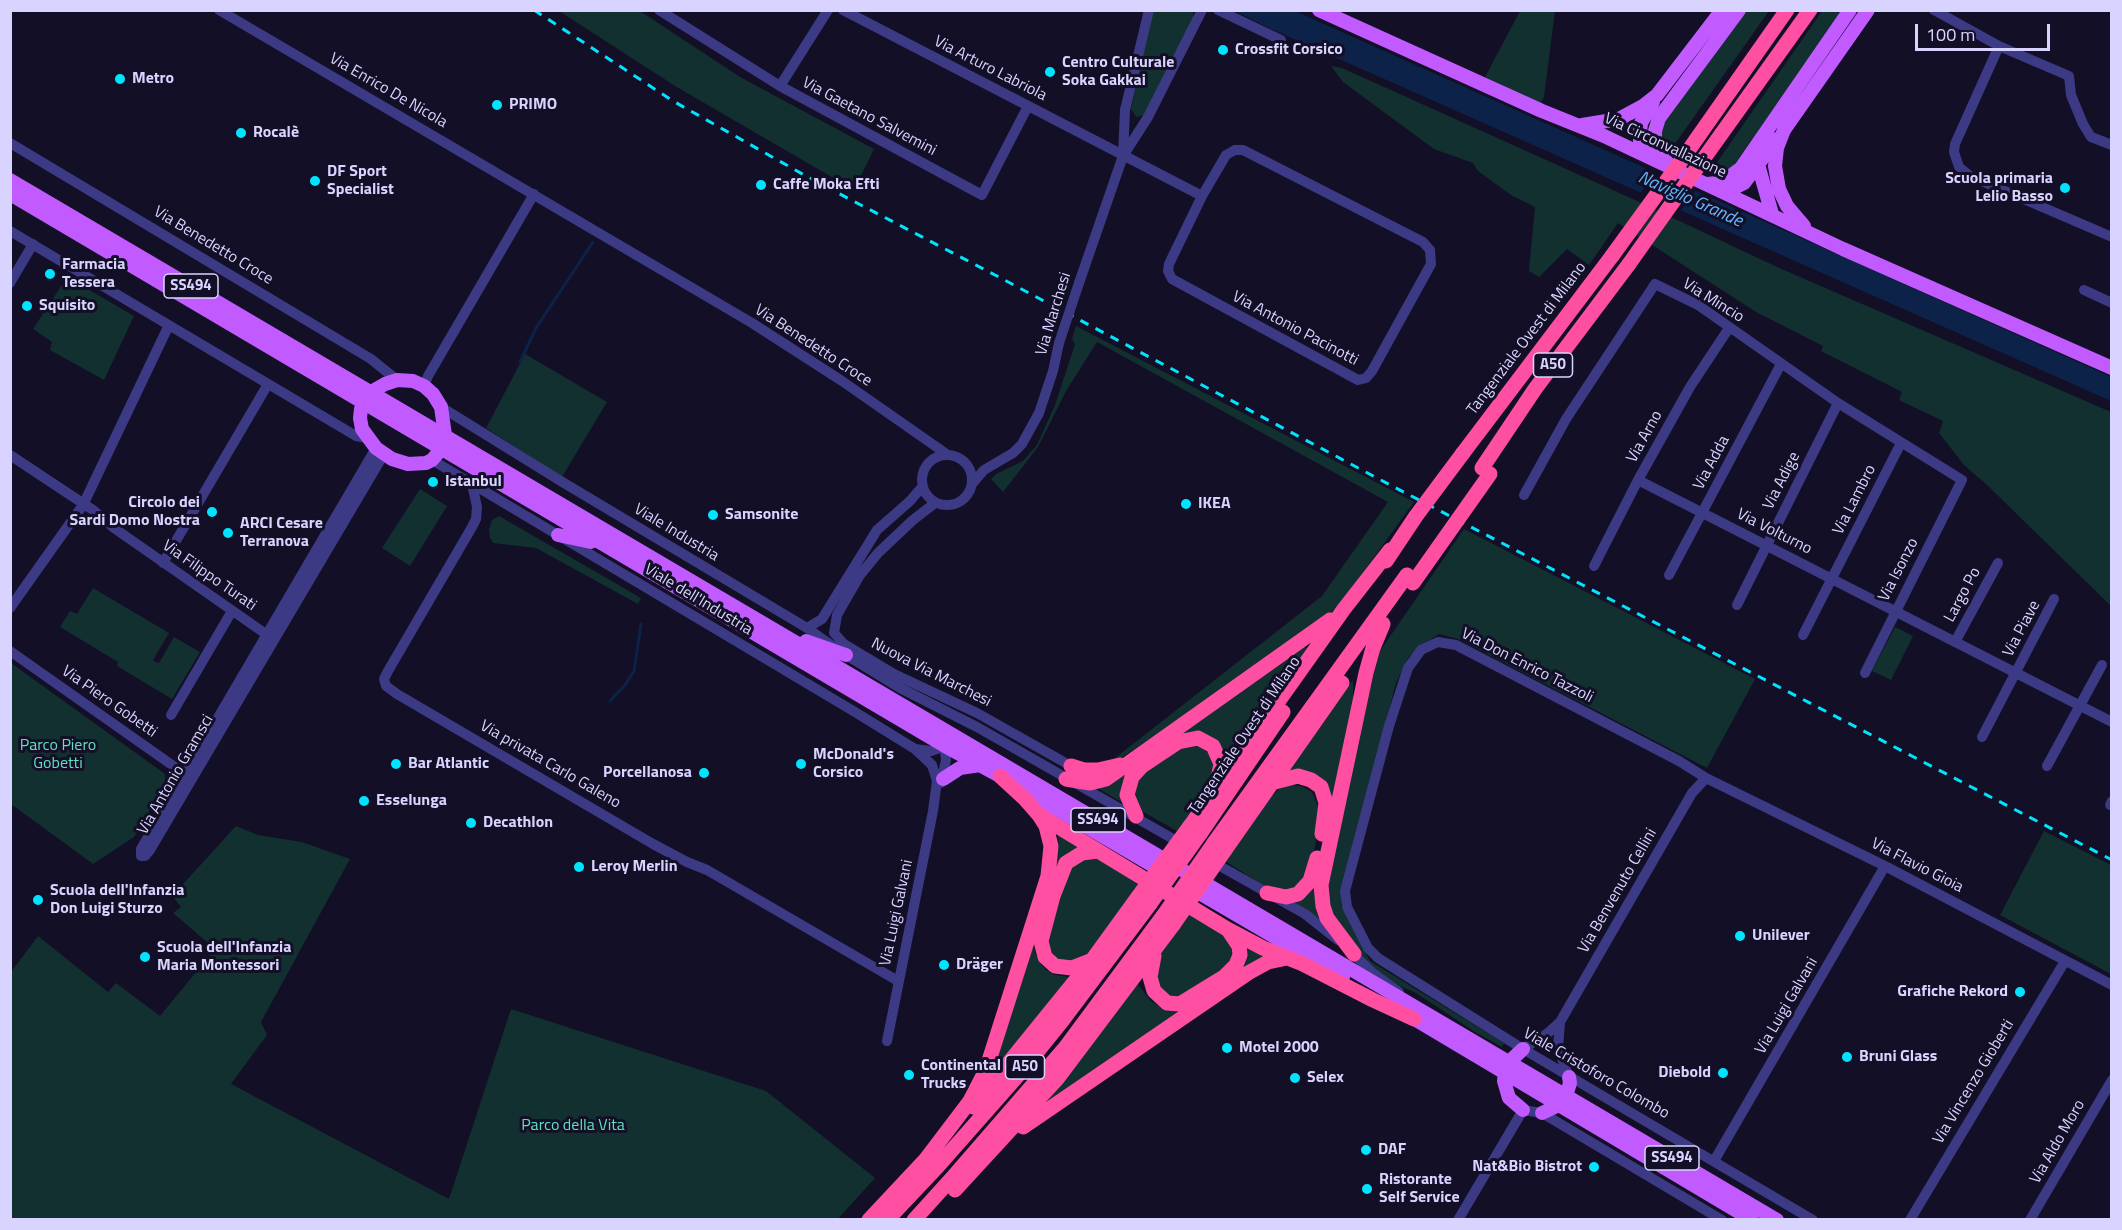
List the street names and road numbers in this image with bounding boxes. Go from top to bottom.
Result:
street label: Via Arturo Labriola [930,32,1050,106]
street label: Via Enrico De Nicola [326,49,450,133]
street label: Via Gaetano Salvemini [799,73,939,161]
street label: Via Circonvallazione [1601,109,1729,183]
street label: Via Benedetto Croce [150,203,276,289]
street label: Tangenziale Ovest di Milano [1463,259,1591,419]
street label: Via Marchesi [1032,270,1076,358]
road number: SS494 [164,274,218,298]
street label: Via Mincio [1679,275,1747,327]
street label: Via Antonio Pacinotti [1229,288,1361,370]
street label: Via Benedetto Croce [751,301,875,391]
road number: A50 [1534,353,1572,377]
street label: Via Arno [1623,408,1667,466]
street label: Via Adda [1690,433,1734,493]
street label: Via Adige [1759,449,1805,513]
street label: Via Lambro [1829,462,1881,538]
street label: Viale Industria [630,500,722,566]
street label: Via Volturno [1733,505,1815,559]
street label: Via Isonzo [1875,535,1923,605]
street label: Via Filippo Turati [158,536,260,616]
street label: Viale dell'Industria [640,560,756,640]
street label: Largo Po [1941,564,1985,626]
street label: Via Piave [1999,598,2045,660]
street label: Via Don Enrico Tazzoli [1458,624,1596,708]
street label: Nuova Via Marchesi [868,634,994,712]
street label: Tangenziale Ovest di Milano [1185,653,1305,819]
street label: Via Piero Gobetti [58,662,160,742]
street label: Via Antonio Gramsci [134,712,218,838]
street label: Via privata Carlo Galeno [476,717,624,813]
road number: SS494 [1071,808,1125,832]
street label: Via Benvenuto Cellini [1575,825,1661,957]
street label: Via Flavio Gioia [1868,835,1966,897]
street label: Via Luigi Galvani [876,858,918,968]
street label: Via Luigi Galvani [1752,954,1822,1058]
street label: Via Vincenzo Gioberti [1929,1016,2019,1148]
street label: Viale Cristoforo Colombo [1519,1024,1673,1124]
road number: A50 [1006,1055,1044,1079]
street label: Via Aldo Moro [2026,1097,2090,1187]
road number: SS494 [1645,1146,1699,1170]

